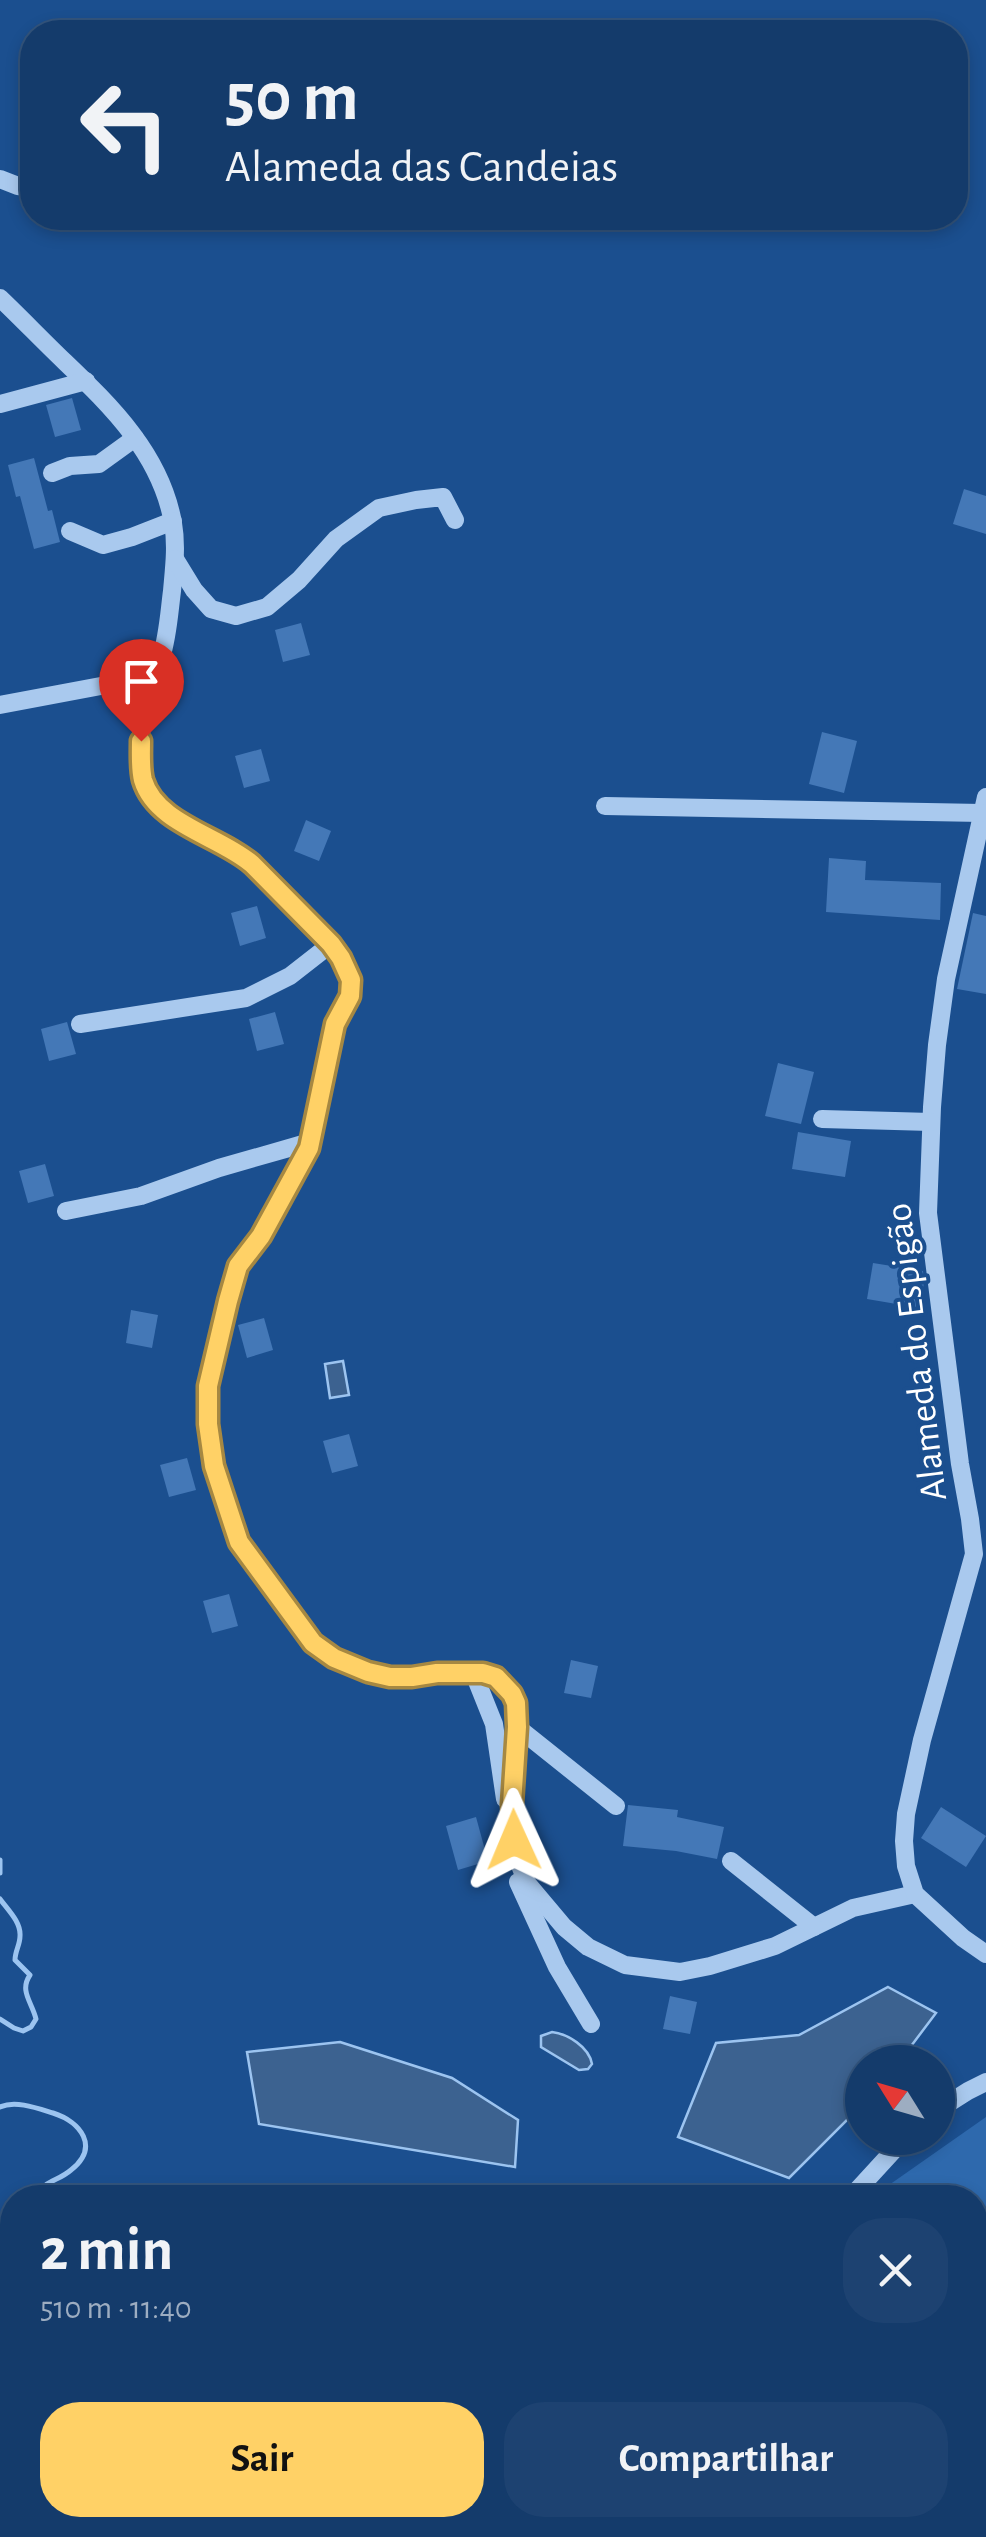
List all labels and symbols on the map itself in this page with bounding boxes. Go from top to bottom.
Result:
pin [99,639,184,742]
street label: Alameda do Espigão [880,1201,954,1503]
position arrow [462,1788,566,1892]
north arrow [845,2045,955,2155]

